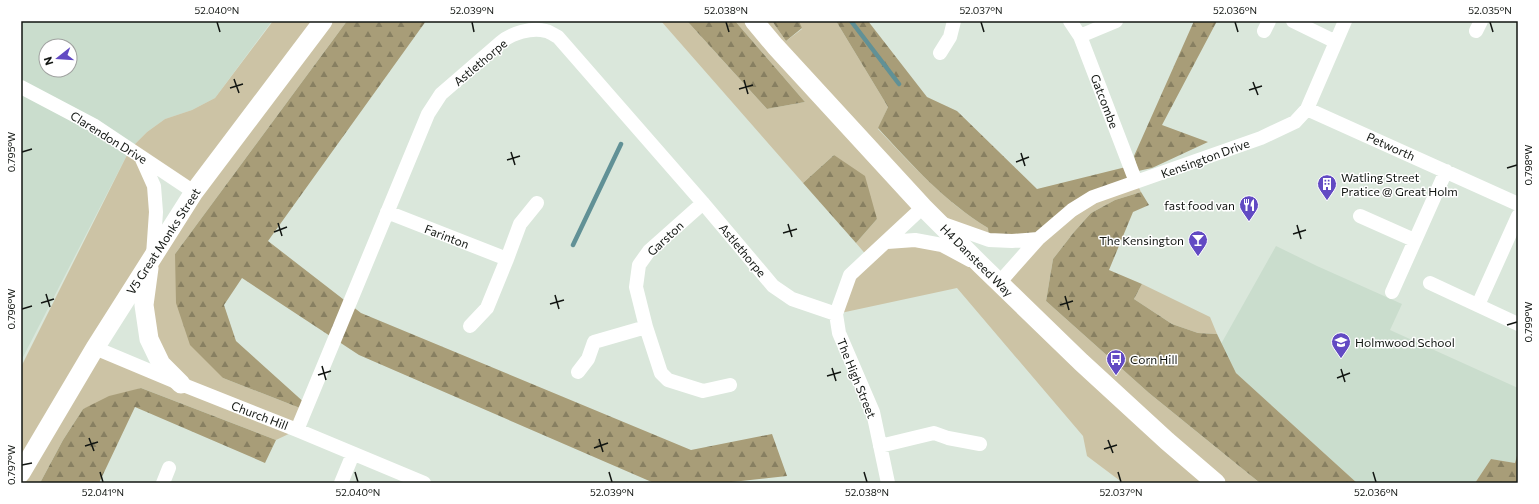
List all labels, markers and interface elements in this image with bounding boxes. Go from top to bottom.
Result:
text: 52.040°N [195,4,239,16]
text: 52.039°N [450,4,494,16]
text: 52.038°N [704,4,748,16]
text: 52.037°N [959,4,1003,16]
text: 52.036°N [1213,4,1257,16]
text: 52.035°N [1468,4,1512,16]
street label: Astlethorpe [451,36,509,88]
north arrow [38,38,78,78]
text: N [41,55,55,67]
street label: Gatcombe [1088,72,1122,130]
street label: Clarendon Drive [68,108,150,166]
street label: Petworth [1365,129,1417,163]
text: 0.795°W [5,132,17,172]
street label: Kensington Drive [1159,136,1251,180]
text: 0.798°W [1522,145,1534,185]
place label: Watling Street Pratice @ Great Holm [1341,170,1458,198]
building icon: Watling Street Pratice @ Great Holm [1316,173,1338,201]
street label: V5 Great Monks Street [123,185,203,297]
restaurant icon: fast food van [1238,194,1260,222]
place label: fast food van [1164,198,1235,212]
street label: Garston [644,218,686,258]
street label: Farinton [423,221,471,251]
street label: Astlethorpe [717,221,769,279]
street label: H4 Dansteed Way [938,221,1016,299]
bar icon: The Kensington [1187,229,1209,257]
place label: The Kensington [1099,233,1184,247]
text: 0.796°W [5,289,17,329]
text: 0.799°W [1522,302,1534,342]
school or university icon: Holmwood School [1330,331,1352,359]
place label: Holmwood School [1355,335,1455,349]
street label: The High Street [835,336,879,420]
bus stop icon: Corn Hill [1105,348,1127,376]
place label: Corn Hill [1130,352,1178,366]
street label: Church Hill [230,398,290,432]
text: 0.797°W [5,445,17,485]
text: 52.041°N [82,486,124,498]
text: 52.040°N [336,486,380,498]
text: 52.039°N [590,486,634,498]
text: 52.038°N [845,486,889,498]
text: 52.037°N [1099,486,1143,498]
text: 52.036°N [1354,486,1398,498]

